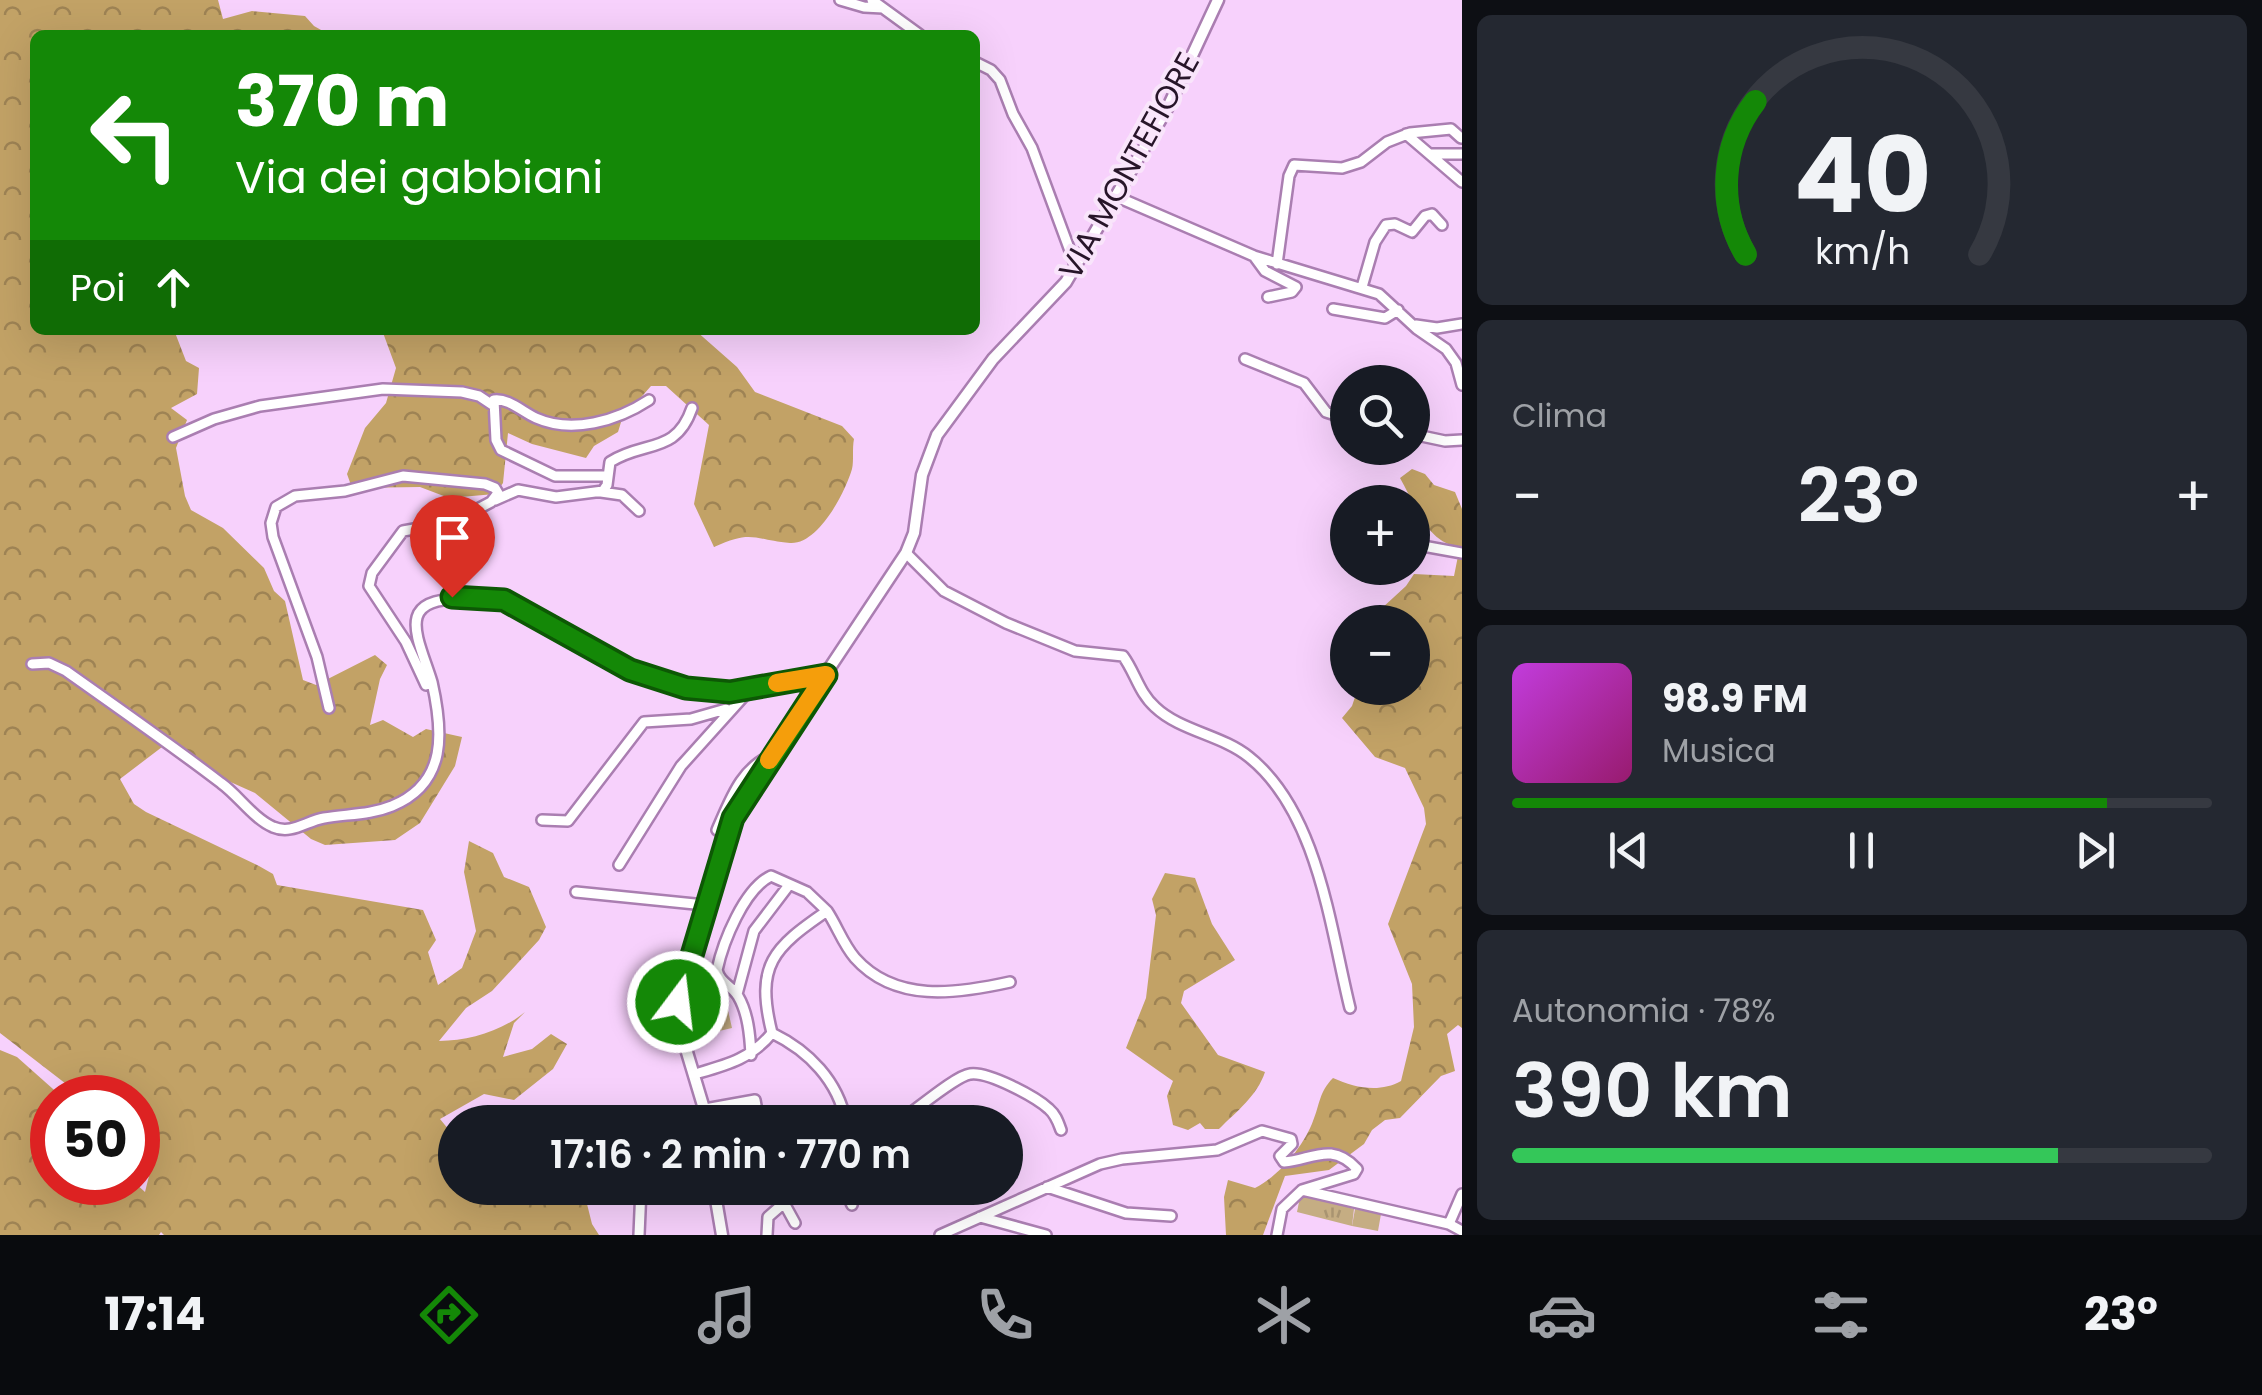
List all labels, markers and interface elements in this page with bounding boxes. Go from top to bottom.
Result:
street label: VIA MONTEFIORE [1047,44,1210,288]
text: 370 m [235,52,449,151]
icon: left [70,70,200,200]
text: 40 [1793,103,1931,248]
text: Via dei gabbiani [235,146,603,209]
text: km/h [1814,226,1910,277]
icon: ahead [146,260,201,315]
text: Poi [70,261,126,314]
map controls [1330,365,1430,705]
button: search [1330,365,1430,465]
text: Clima [1512,393,1607,438]
text: 23° [1798,443,1919,548]
text: − [1512,458,1542,535]
text: + [2174,458,2212,535]
button: + [1330,485,1430,585]
pin [410,495,495,598]
icon: arrive [425,510,480,565]
button: − [1330,605,1430,705]
text: 98.9 FM [1662,672,1808,725]
text: Musica [1662,728,1776,773]
icon: previous [1601,823,1656,878]
icon: pause [1834,823,1889,878]
icon: next [2068,823,2123,878]
position arrow [626,950,730,1054]
text: Autonomia · 78% [1512,988,1775,1033]
text: 390 km [1512,1038,1793,1143]
speed limit sign: 50 [30,1075,160,1205]
text: 17:16 · 2 min · 770 m [550,1128,911,1181]
icon: directions [414,1280,484,1350]
icon: music [692,1280,762,1350]
icon: phone [970,1280,1040,1350]
icon: climate [1249,1280,1319,1350]
icon: car [1527,1280,1597,1350]
icon: filters [1806,1280,1876,1350]
text: 17:14 [104,1283,205,1346]
text: 23° [2084,1283,2158,1346]

